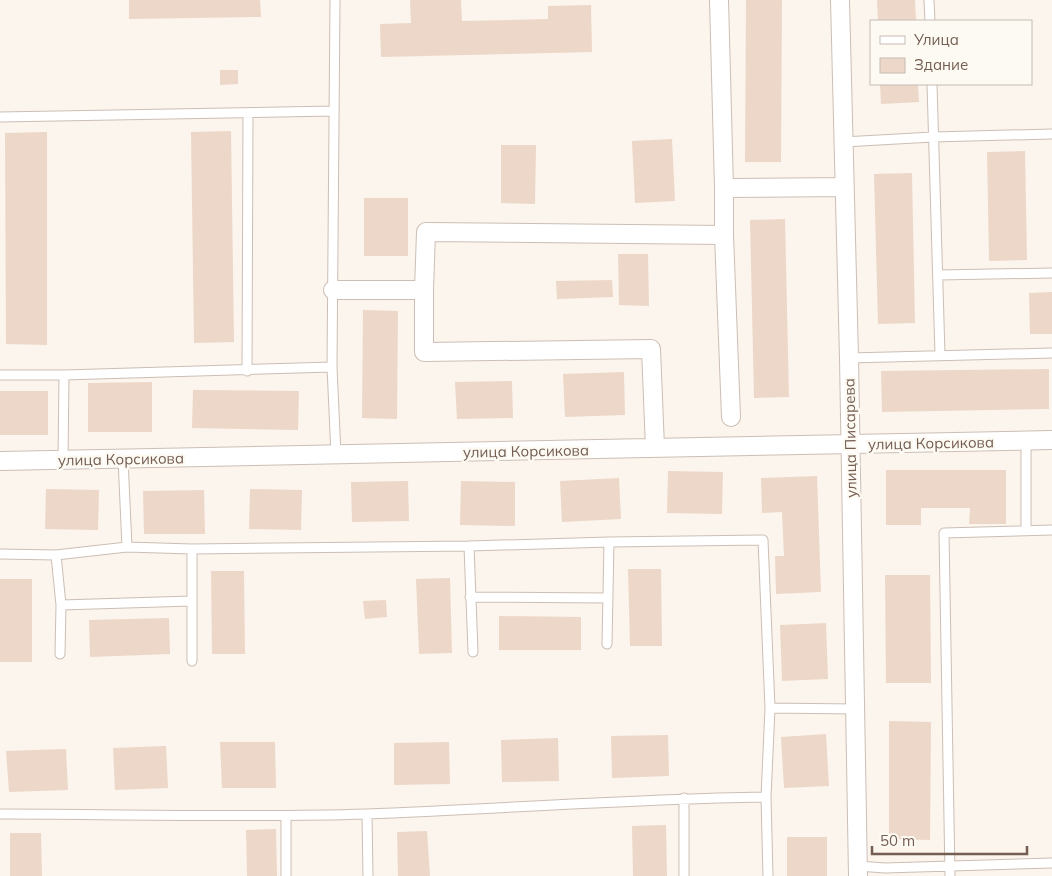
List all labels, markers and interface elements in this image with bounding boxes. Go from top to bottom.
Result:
legend [870,20,1032,85]
text: Улица [913,30,959,49]
text: Здание [914,55,968,74]
street label: улица Писарева [839,378,861,498]
street label: улица Корсикова [868,432,994,454]
street label: улица Корсикова [463,440,589,462]
street label: улица Корсикова [58,448,184,470]
scale bar [872,824,1027,856]
text: 50 m [880,831,915,850]

